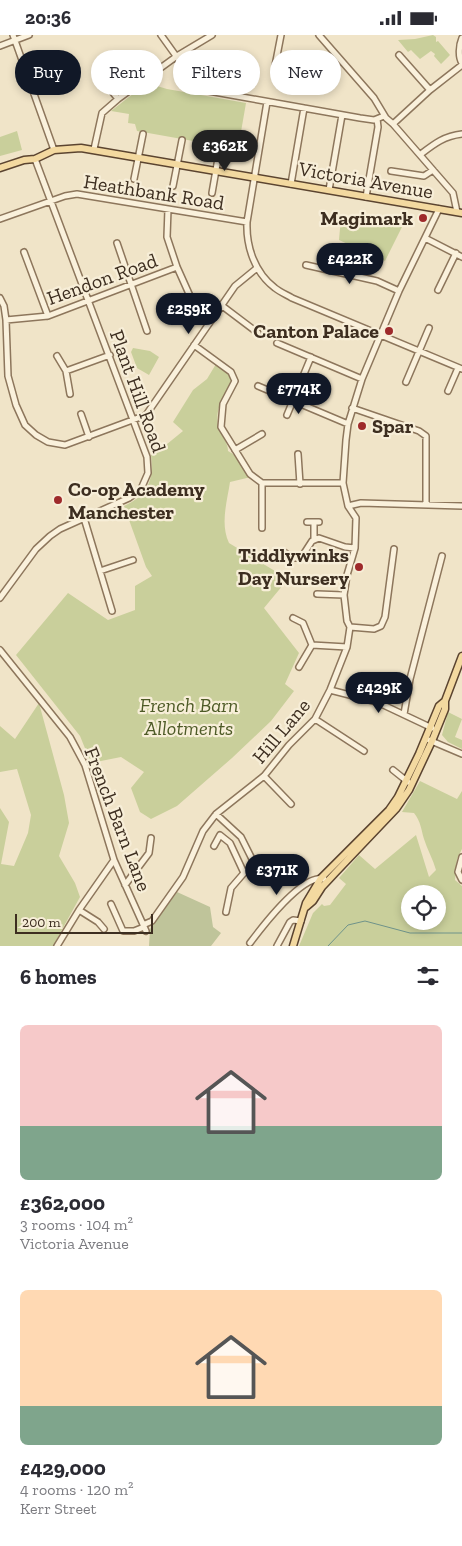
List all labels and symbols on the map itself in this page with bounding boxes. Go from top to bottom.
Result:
pin: £362K [190,129,260,172]
street label: Victoria Avenue [296,156,435,204]
street label: Heathbank Road [82,169,226,215]
place label: Magimark [320,206,413,230]
marker: Magimark [417,212,429,224]
pin: £422K [315,243,385,285]
street label: Hendon Road [44,248,160,310]
pin: £259K [154,293,224,335]
place label: Canton Palace [253,319,379,343]
marker: Canton Palace [383,325,395,337]
street label: Plant Hill Road [105,326,171,456]
pin: £774K [264,373,334,415]
place label: Spar [372,414,414,438]
marker: Spar [356,420,368,432]
place label: Co-op Academy Manchester [68,477,205,524]
marker: Co-op Academy Manchester [52,494,64,506]
place label: Tiddlywinks Day Nursery [238,543,349,590]
marker: Tiddlywinks Day Nursery [353,561,365,573]
pin: £429K [344,671,414,714]
park label: French Barn Allotments [139,693,239,740]
street label: Hill Lane [247,694,315,768]
street label: French Barn Lane [79,743,157,895]
pin: £371K [242,853,312,896]
scale bar [15,911,152,934]

